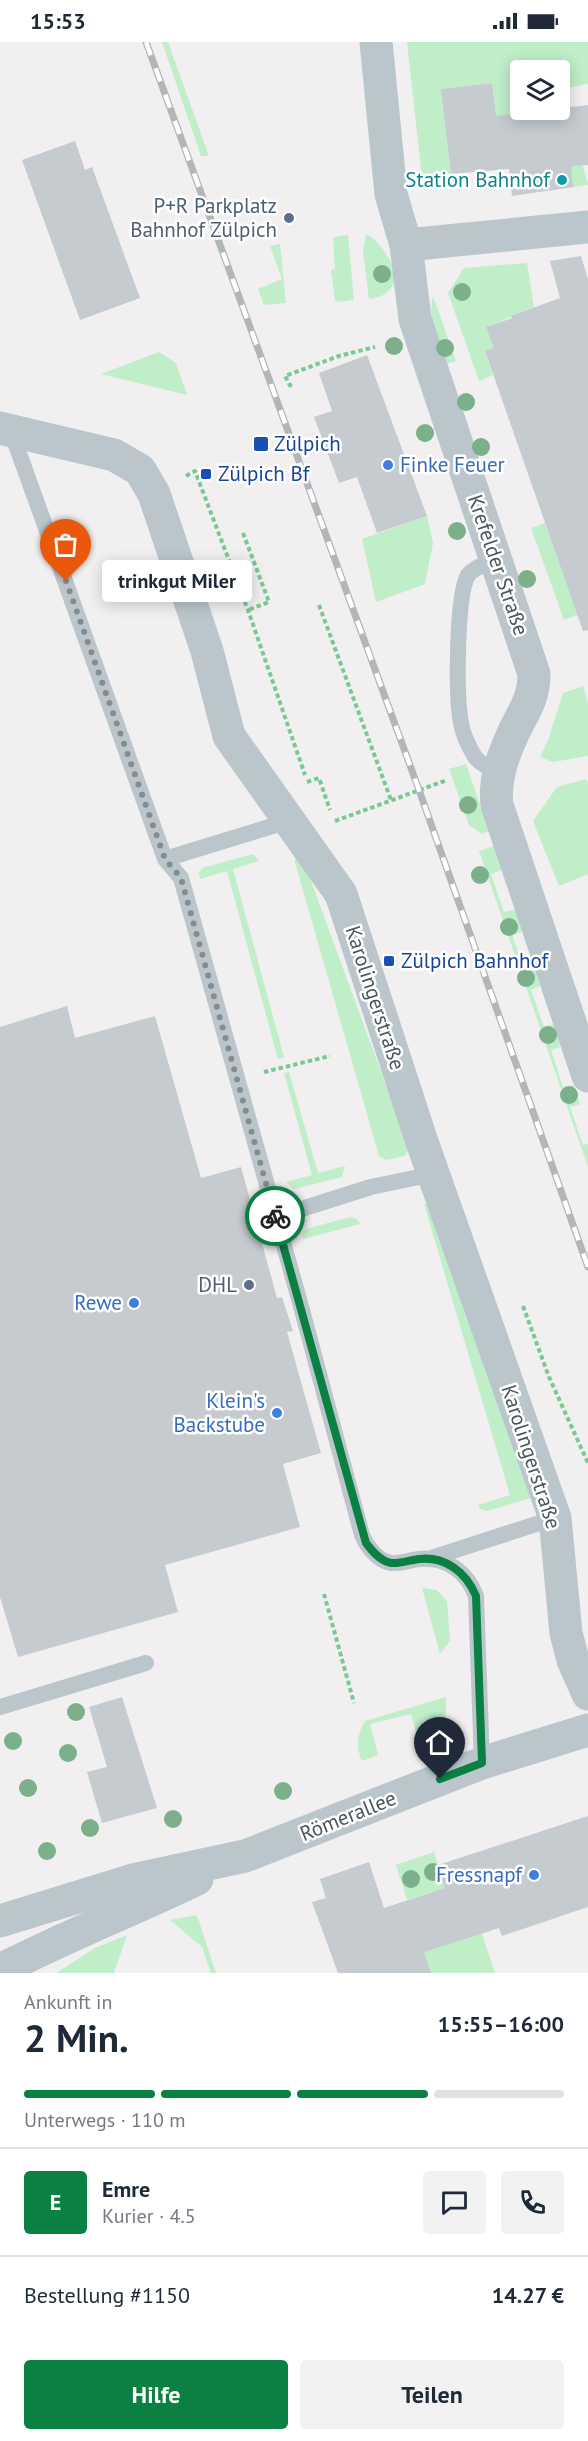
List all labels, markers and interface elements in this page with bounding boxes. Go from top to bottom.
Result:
text: 15:53 [30,7,86,35]
map controls [510,60,570,120]
button: layers [510,60,570,120]
place label: Station Bahnhof [405,166,551,193]
marker: Station Bahnhof [555,173,569,187]
place label: P+R Parkplatz Bahnhof Zülpich [130,192,277,243]
marker: P+R Parkplatz Bahnhof Zülpich [282,211,296,225]
place label: Zülpich [274,430,341,457]
marker: Zülpich [252,435,270,453]
place label: Finke Feuer [400,451,505,478]
marker: Finke Feuer [381,458,395,472]
place label: Zülpich Bf [218,460,311,487]
marker: Zülpich Bf [199,467,213,481]
street label: Krefelder Straße [462,491,535,639]
pin [40,519,91,581]
icon: bag [49,528,82,561]
callout: trinkgut Miler [102,560,252,602]
text: trinkgut Miler [118,568,236,594]
street label: Karolingerstraße [339,922,411,1073]
place label: Zülpich Bahnhof [401,947,550,974]
marker: Zülpich Bahnhof [382,954,396,968]
courier [245,1186,305,1246]
icon: bike [259,1200,292,1233]
place label: DHL [198,1271,237,1298]
marker: DHL [242,1278,256,1292]
place label: Rewe [74,1289,122,1316]
marker: Rewe [127,1296,141,1310]
street label: Karolingerstraße [495,1381,567,1532]
place label: Klein's Backstube [174,1387,265,1438]
marker: Klein's Backstube [270,1406,284,1420]
pin [414,1717,465,1779]
icon: home [423,1726,456,1759]
street label: Römerallee [296,1784,400,1847]
place label: Fressnapf [436,1861,523,1888]
marker: Fressnapf [527,1868,541,1882]
text: Ankunft in [24,1989,112,2015]
text: 15:55–16:00 [438,2010,564,2038]
text: 2 Min. [24,2012,129,2063]
text: Unterwegs · 110 m [24,2107,185,2133]
button: chat [423,2171,486,2234]
button: phone [501,2171,564,2234]
text: Emre [102,2175,150,2203]
text: E [50,2188,61,2216]
text: Kurier · 4.5 [102,2203,196,2229]
text: Bestellung #1150 [24,2281,190,2309]
text: 14.27 € [492,2281,564,2309]
button: Hilfe [24,2360,288,2429]
button: Teilen [300,2360,564,2429]

